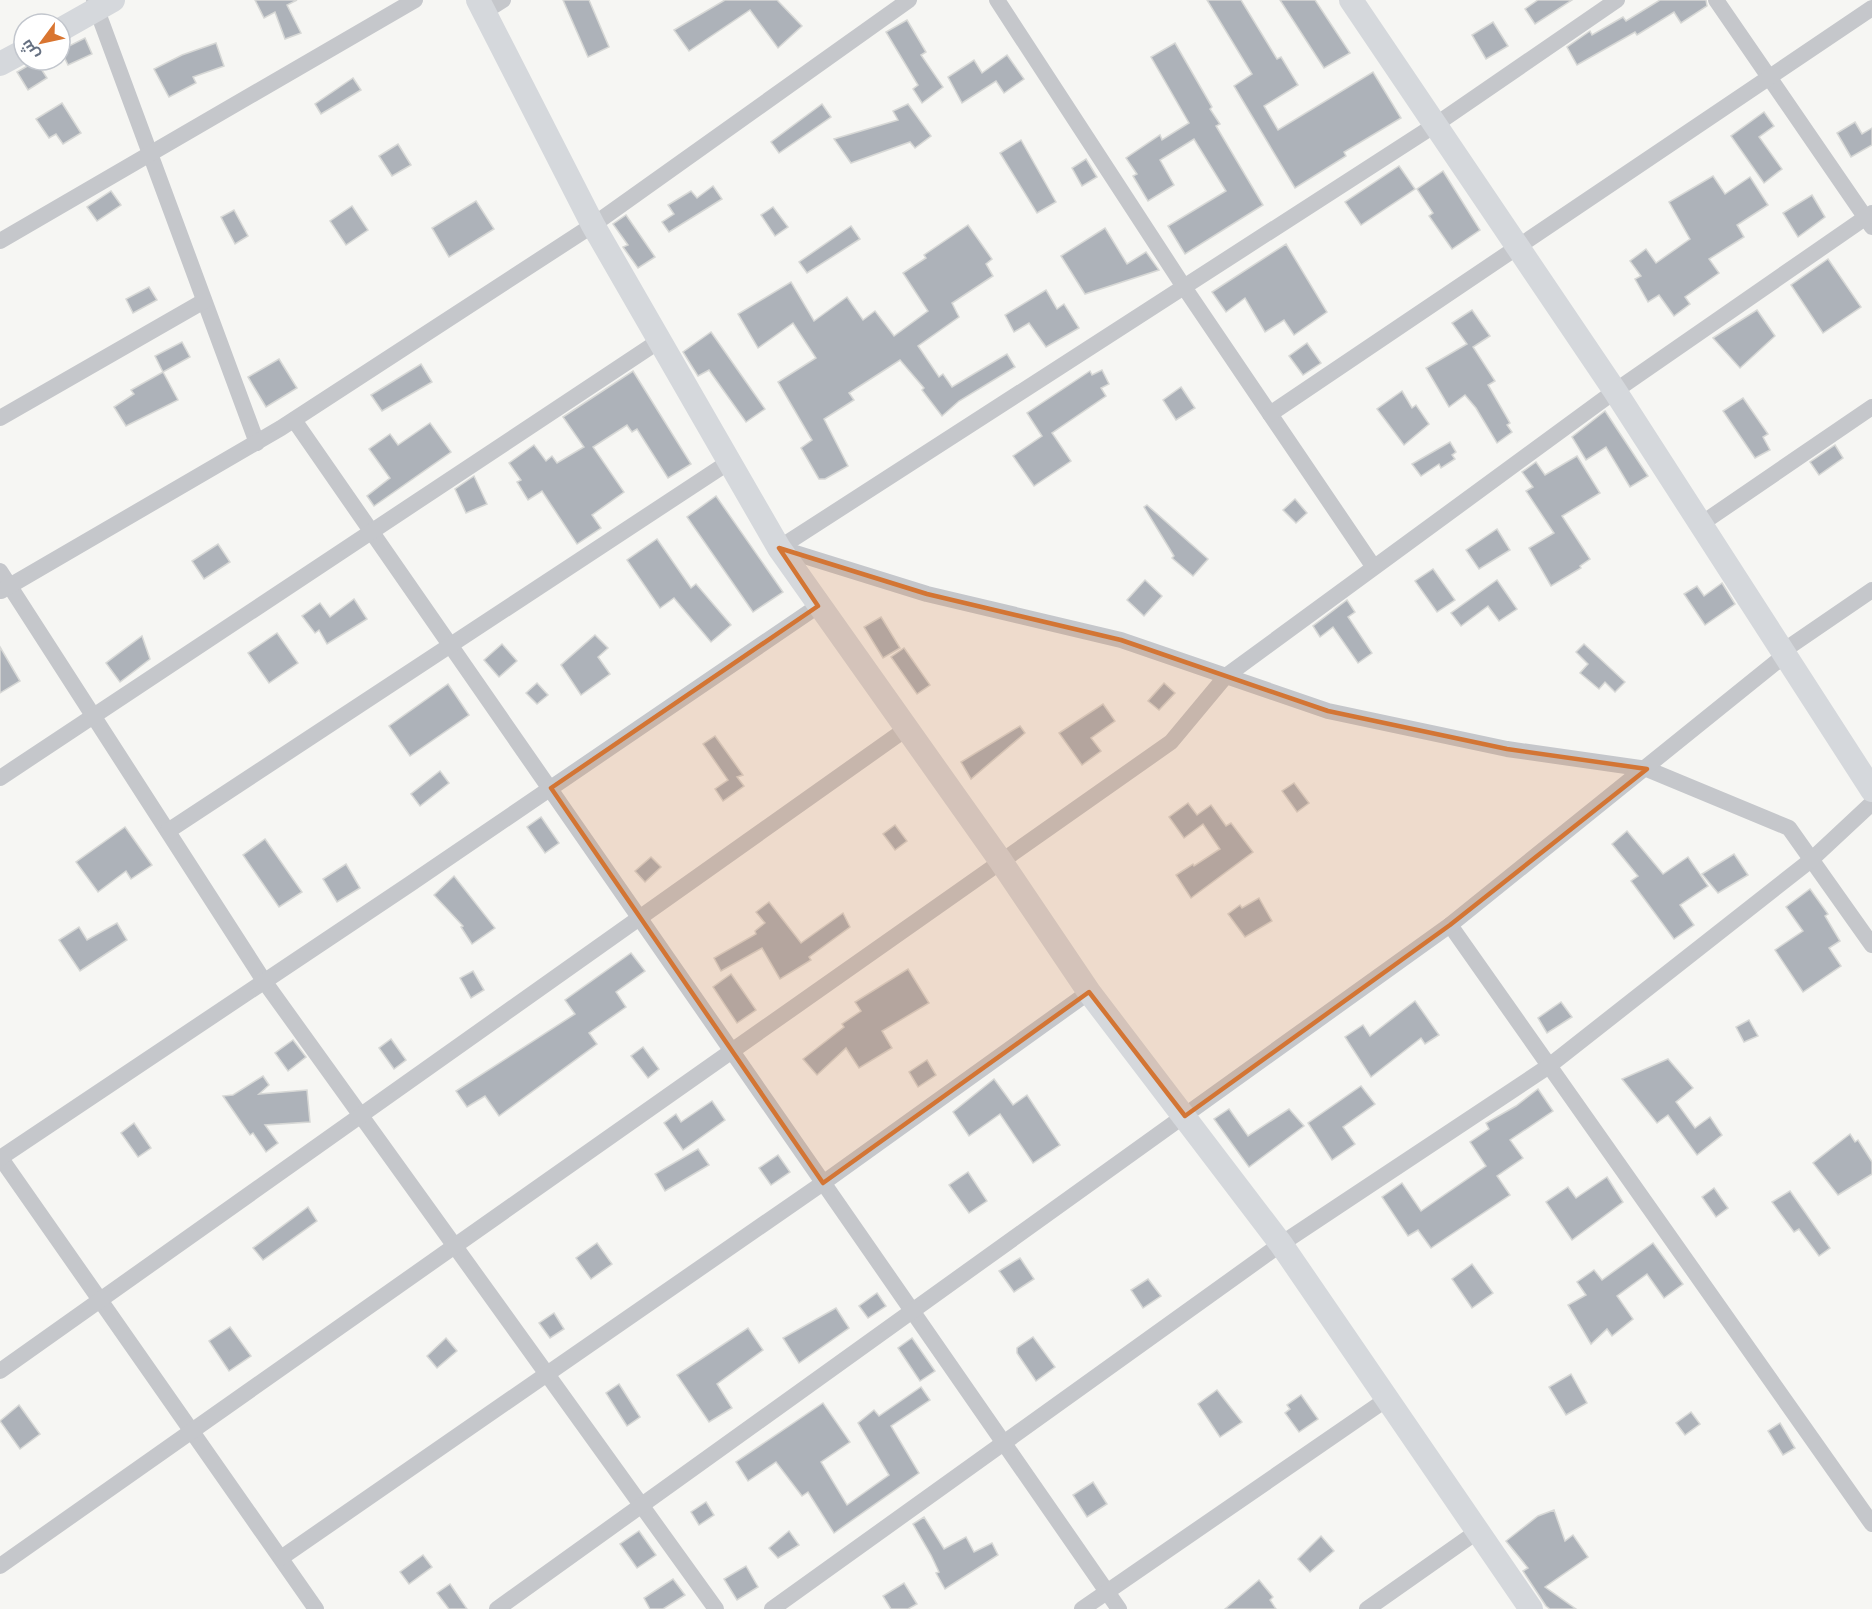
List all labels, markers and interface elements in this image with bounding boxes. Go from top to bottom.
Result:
north arrow [12,12,72,72]
text: ش [16,36,43,64]

